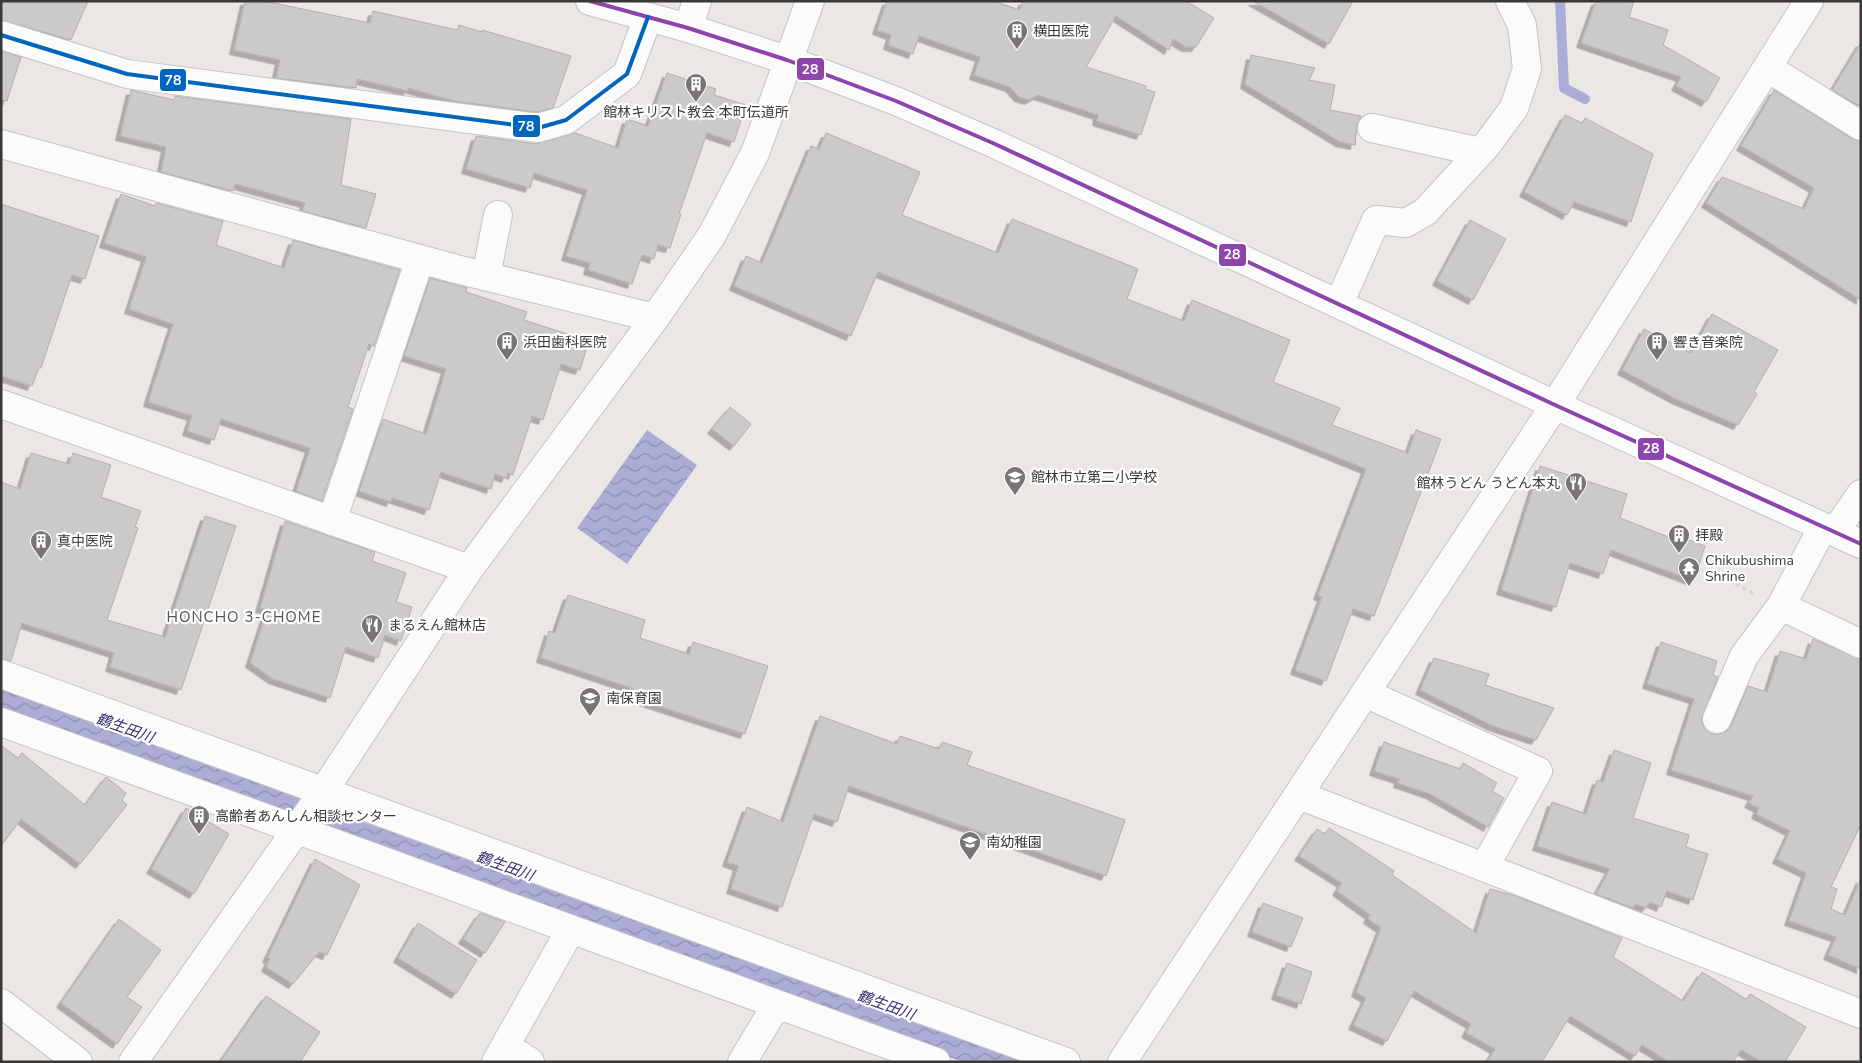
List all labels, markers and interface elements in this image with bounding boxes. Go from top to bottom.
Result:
building icon: 横田医院 [1005,19,1029,50]
place label: 横田医院 [1033,22,1089,41]
line badge: 28 [796,57,825,81]
text: 28 [802,60,818,79]
line badge: 78 [159,68,187,92]
text: 78 [165,71,181,90]
building icon: 館林キリスト教会 本町伝道所 [684,72,708,103]
place label: 館林キリスト教会 本町伝道所 [603,103,789,122]
line badge: 78 [512,114,541,138]
text: 78 [518,117,534,136]
line badge: 28 [1218,243,1247,267]
text: 28 [1224,245,1240,264]
building icon: 浜田歯科医院 [495,330,519,361]
building icon: 響き音楽院 [1645,330,1669,361]
place label: 浜田歯科医院 [523,333,607,352]
place label: 響き音楽院 [1673,333,1743,352]
line badge: 28 [1637,437,1665,461]
text: 28 [1643,439,1659,458]
school or university icon: 館林市立第二小学校 [1003,465,1027,496]
place label: 館林市立第二小学校 [1031,468,1157,487]
restaurant icon: 館林うどん うどん本丸 [1564,471,1588,502]
place label: 館林うどん うどん本丸 [1416,474,1560,493]
building icon: 拝殿 [1667,523,1691,554]
place label: 拝殿 [1695,526,1723,545]
building icon: 真中医院 [29,529,53,560]
place label: 真中医院 [57,532,113,551]
place label: Chikubushima Shrine [1705,551,1794,586]
temple icon: Chikubushima Shrine [1677,556,1701,587]
district label: HONCHO 3-CHOME [167,607,321,627]
restaurant icon: まるえん館林店 [360,613,384,644]
place label: まるえん館林店 [388,616,486,635]
school or university icon: 南保育園 [578,686,602,717]
place label: 南保育園 [606,689,662,708]
water label: 鶴生田川 [93,708,158,748]
building icon: 高齢者あんしん相談センター [187,804,211,835]
place label: 高齢者あんしん相談センター [215,807,397,826]
school or university icon: 南幼稚園 [958,830,982,861]
place label: 南幼稚園 [986,833,1042,852]
water label: 鶴生田川 [473,846,538,886]
water label: 鶴生田川 [854,985,919,1025]

